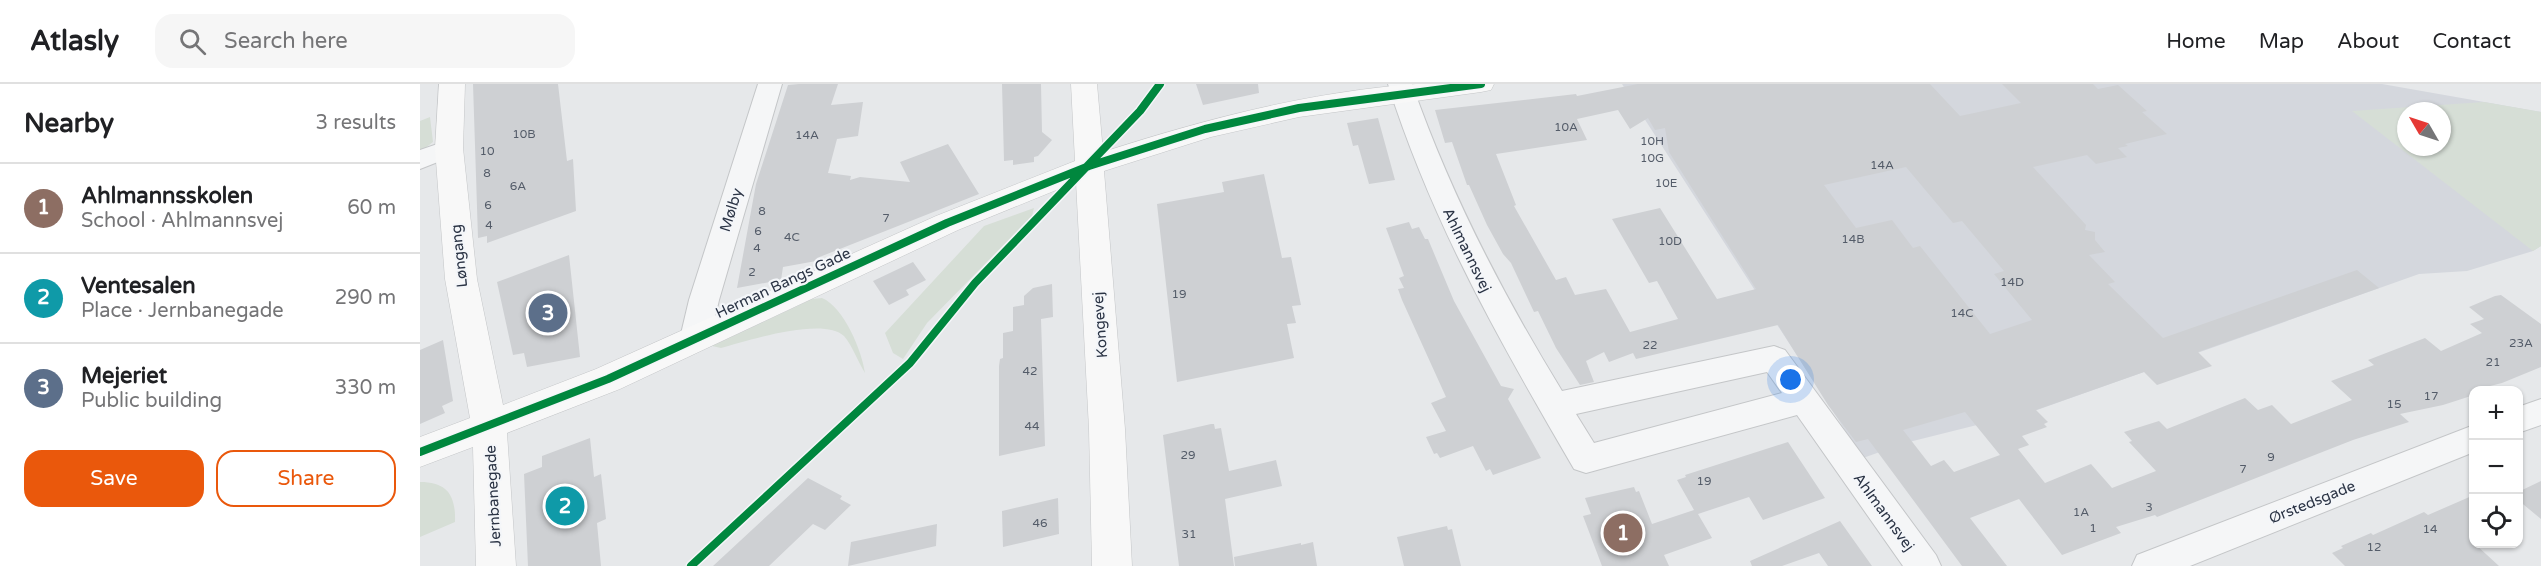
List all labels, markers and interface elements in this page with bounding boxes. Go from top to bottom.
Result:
search box [155,14,575,68]
text: Atlasly [30,24,119,58]
icon: search [176,25,209,58]
text: Search here [224,28,348,54]
text: Home [2166,29,2226,54]
text: Map [2259,29,2304,54]
text: About [2337,29,2399,54]
text: Contact [2432,29,2511,54]
north arrow [2397,102,2451,156]
text: Nearby [24,108,114,139]
text: 3 results [316,111,396,135]
house number: 10A [1554,120,1578,134]
house number: 10B [512,127,536,141]
house number: 14A [795,128,819,142]
house number: 10H [1640,134,1664,148]
house number: 10 [479,144,495,158]
house number: 10G [1640,151,1664,165]
house number: 14A [1870,158,1894,172]
house number: 8 [483,166,491,180]
house number: 10E [1655,176,1678,190]
house number: 6A [510,179,526,193]
text: Ahlmannsskolen [81,183,253,209]
street label: Mølby [716,186,746,234]
text: 1 [37,196,50,220]
text: 60 m [347,196,396,220]
house number: 6 [484,198,492,212]
house number: 8 [758,204,766,218]
street label: Ahlmannsvej [1439,205,1495,295]
text: School · Ahlmannsvej [81,209,283,233]
house number: 7 [882,211,890,225]
house number: 4 [485,218,493,232]
street label: Løngang [447,224,471,288]
house number: 6 [754,224,762,238]
house number: 4C [784,230,800,244]
house number: 14B [1841,232,1865,246]
house number: 10D [1658,234,1682,248]
house number: 4 [753,241,761,255]
street label: Herman Bangs Gade [713,244,853,322]
house number: 2 [748,265,756,279]
text: Ventesalen [81,273,196,299]
house number: 14D [2000,275,2024,289]
text: 2 [37,286,50,310]
text: 290 m [335,286,396,310]
house number: 19 [1171,287,1187,301]
pin: 3 [528,290,568,336]
street label: Kongevej [1089,291,1111,359]
text: Place · Jernbanegade [81,299,284,323]
house number: 14C [1950,306,1974,320]
house number: 23A [2509,336,2533,350]
house number: 22 [1642,338,1658,352]
house number: 21 [2485,355,2501,369]
text: Mejeriet [81,363,167,389]
house number: 42 [1022,364,1038,378]
your location [1776,365,1805,394]
text: 3 [37,376,50,400]
text: 330 m [335,376,396,400]
map controls [2469,386,2523,548]
button: + [2469,386,2523,440]
text: Public building [81,389,222,413]
house number: 17 [2423,389,2439,403]
house number: 15 [2386,397,2402,411]
house number: 44 [1024,419,1040,433]
button: − [2469,440,2523,494]
street label: Jernbanegade [481,445,505,547]
house number: 29 [1180,448,1196,462]
button: Save [24,450,204,507]
button: Share [216,450,396,507]
house number: 9 [2267,450,2275,464]
house number: 7 [2239,462,2247,476]
street label: Ahlmannsvej [1850,470,1918,554]
house number: 19 [1696,474,1712,488]
street label: Ørstedsgade [2266,477,2358,527]
pin: 2 [546,484,584,528]
button: locate [2469,494,2523,548]
house number: 3 [2145,500,2153,514]
house number: 1A [2073,505,2089,519]
pin: 1 [1604,510,1642,556]
house number: 46 [1032,516,1048,530]
house number: 1 [2089,521,2097,535]
house number: 14 [2422,522,2438,536]
house number: 31 [1181,527,1197,541]
house number: 12 [2366,540,2382,554]

